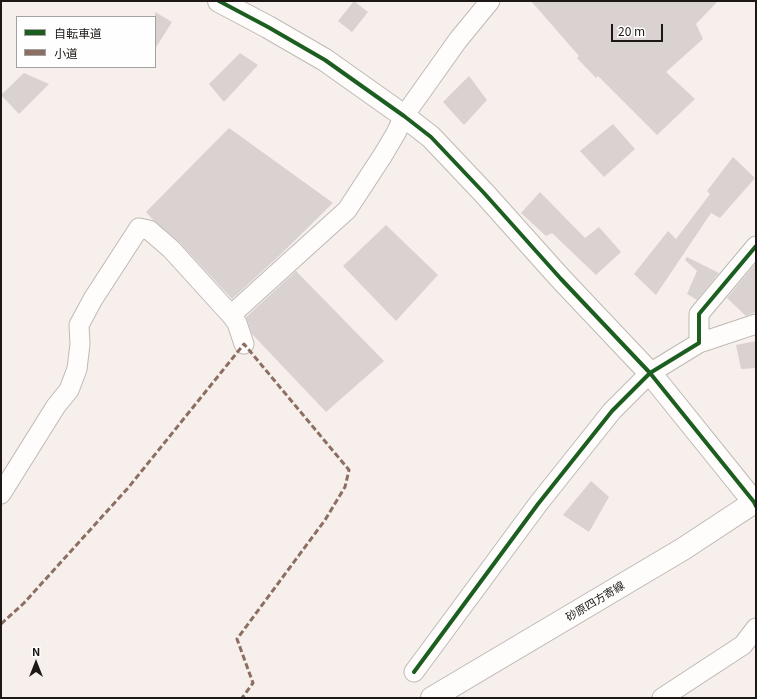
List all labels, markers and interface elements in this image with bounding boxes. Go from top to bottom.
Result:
legend [16,16,156,68]
scale bar [613,16,665,42]
text: 20 m [618,22,645,39]
text: 自転車道 [54,24,102,41]
text: 小道 [54,44,78,61]
street label: 砂原四方寄線 [563,578,627,624]
north arrow [16,643,56,683]
text: N [32,643,40,659]

